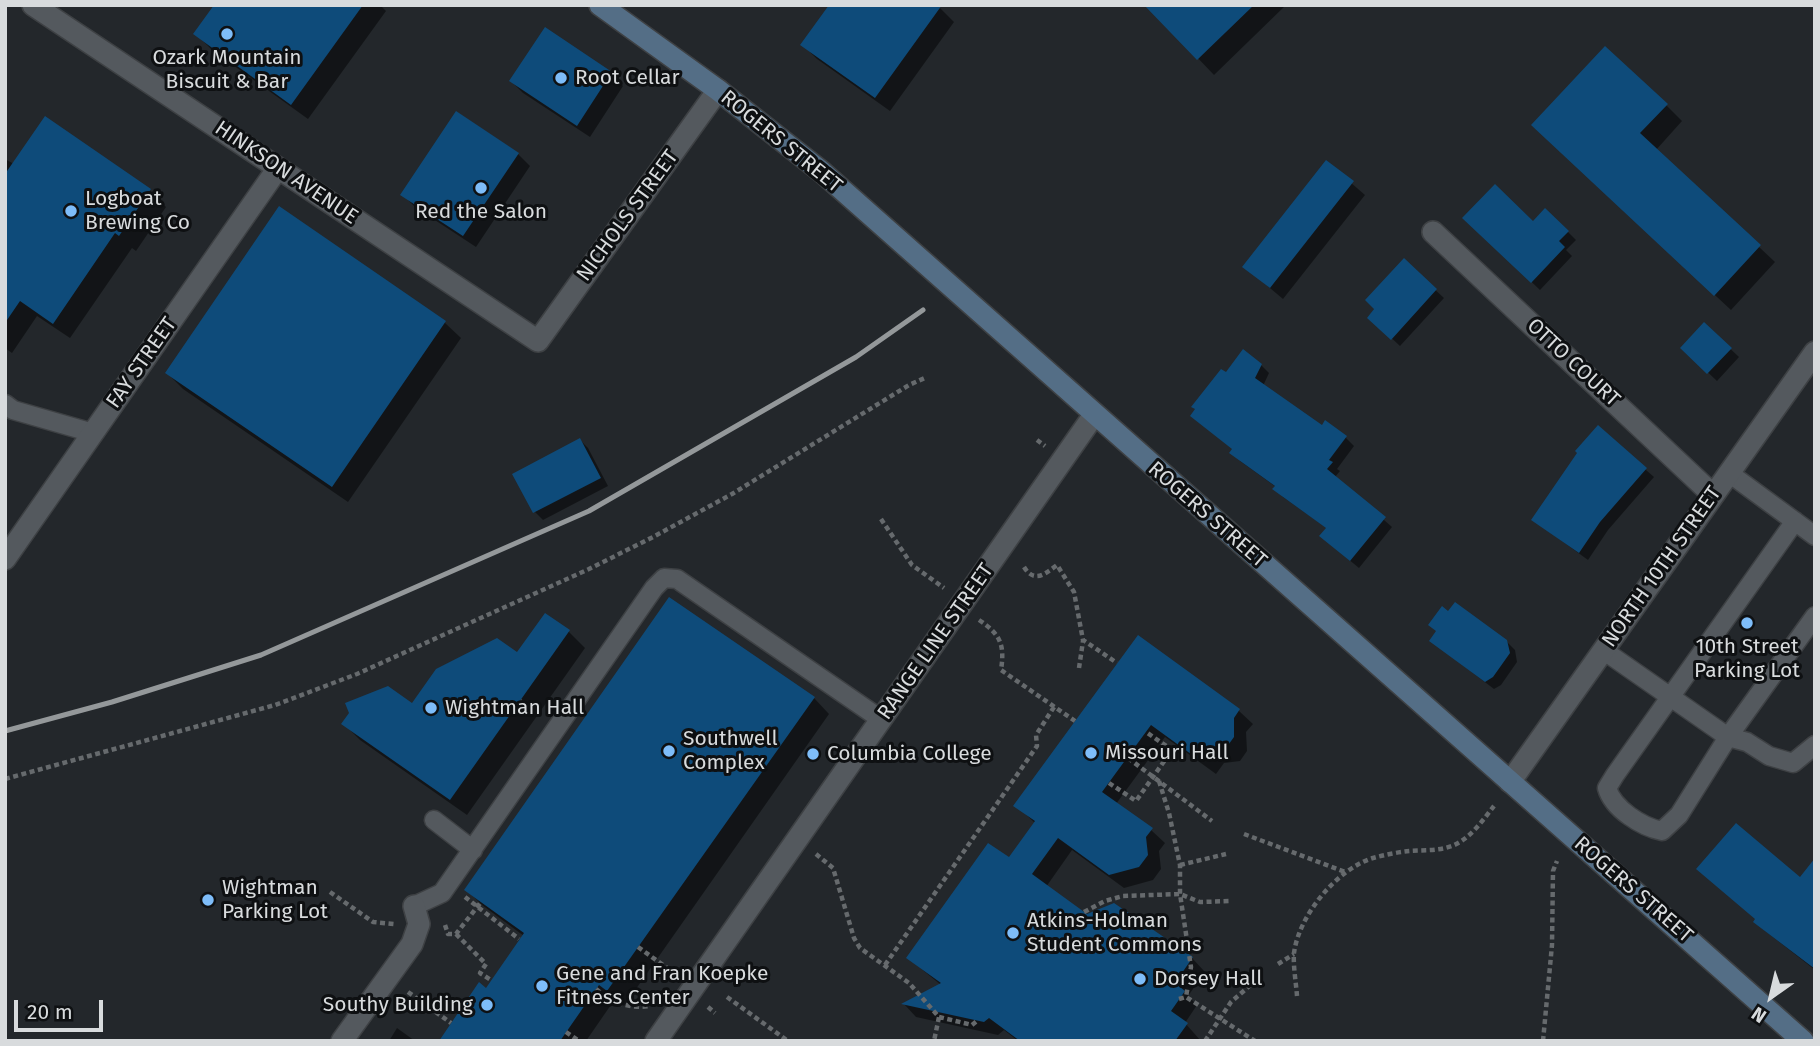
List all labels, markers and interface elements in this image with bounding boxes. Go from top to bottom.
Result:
marker: Ozark Mountain Biscuit & Bar [219,26,235,42]
place label: Ozark Mountain Biscuit & Bar [152,45,302,95]
place label: Root Cellar [575,65,680,91]
marker: Root Cellar [553,70,569,86]
street label: ROGERS STREET [715,85,847,199]
street label: HINKSON AVENUE [210,116,362,230]
street label: NICHOLS STREET [572,145,684,287]
marker: Red the Salon [473,180,489,196]
place label: Logboat Brewing Co [85,186,190,236]
place label: Red the Salon [415,199,547,225]
marker: Logboat Brewing Co [63,203,79,219]
street label: FAY STREET [101,313,183,413]
street label: OTTO COURT [1521,314,1625,412]
street label: ROGERS STREET [1143,457,1271,573]
street label: NORTH 10TH STREET [1597,482,1727,652]
street label: RANGE LINE STREET [873,559,999,725]
marker: 10th Street Parking Lot [1739,615,1755,631]
place label: 10th Street Parking Lot [1694,634,1800,684]
place label: Wightman Hall [445,695,584,721]
marker: Wightman Hall [423,700,439,716]
place label: Southwell Complex [683,726,778,776]
place label: Missouri Hall [1105,740,1229,766]
place label: Columbia College [827,741,992,767]
marker: Southwell Complex [661,743,677,759]
marker: Missouri Hall [1083,745,1099,761]
marker: Columbia College [805,746,821,762]
street label: ROGERS STREET [1569,832,1697,948]
place label: Wightman Parking Lot [222,875,328,925]
marker: Wightman Parking Lot [200,892,216,908]
place label: Atkins-Holman Student Commons [1027,908,1202,958]
marker: Atkins-Holman Student Commons [1005,925,1021,941]
place label: Gene and Fran Koepke Fitness Center [556,961,768,1011]
north arrow [1736,962,1806,1032]
place label: Dorsey Hall [1154,966,1262,992]
marker: Dorsey Hall [1132,971,1148,987]
marker: Gene and Fran Koepke Fitness Center [534,978,550,994]
scale bar [18,986,107,1030]
place label: Southy Building [323,992,473,1018]
marker: Southy Building [479,997,495,1013]
text: 20 m [27,999,73,1025]
text: N [1747,1002,1771,1028]

